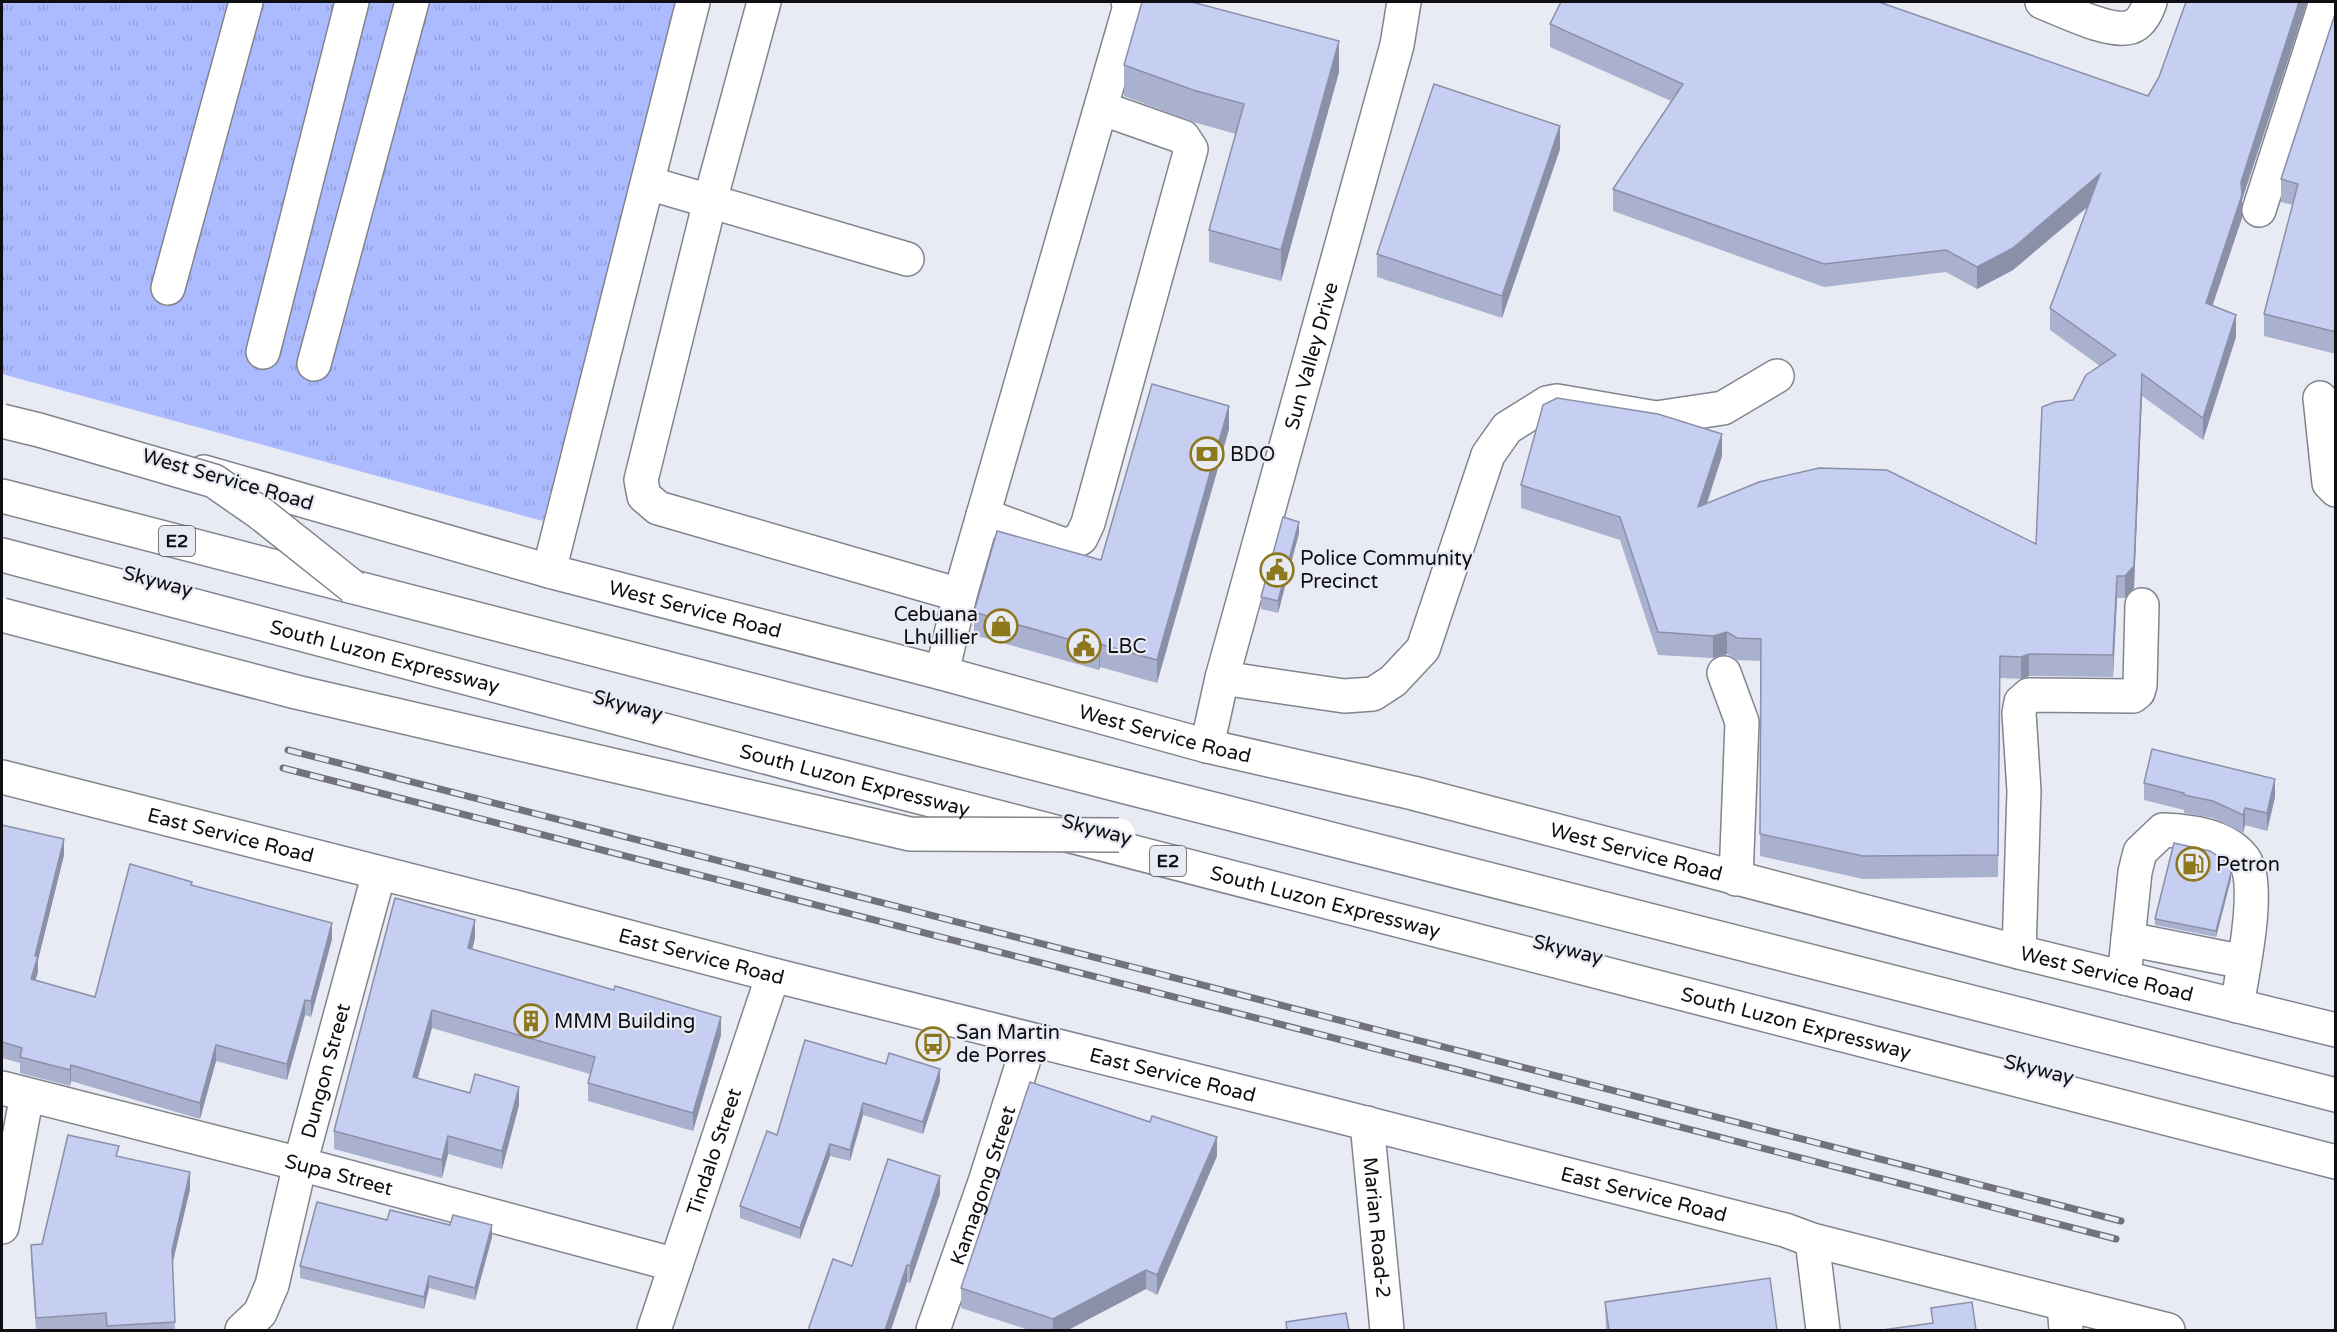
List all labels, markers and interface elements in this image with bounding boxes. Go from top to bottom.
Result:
street label: Sun Valley Drive [1280,279,1344,433]
bank icon: BDO [1189,436,1225,472]
place label: BDO [1230,443,1275,467]
street label: West Service Road [139,444,316,516]
road number: E2 [159,526,195,556]
place label: Police Community Precinct [1300,547,1473,594]
public building icon: Police Community Precinct [1259,552,1295,588]
street label: Skyway [120,561,196,603]
street label: West Service Road [606,576,784,644]
place label: Cebuana Lhuillier [894,603,978,650]
shop icon: Cebuana Lhuillier [983,608,1019,644]
street label: South Luzon Expressway [267,615,502,699]
public building icon: LBC [1066,628,1102,664]
place label: LBC [1107,635,1146,659]
street label: Skyway [590,685,666,727]
street label: West Service Road [1076,700,1253,769]
street label: South Luzon Expressway [737,740,972,822]
street label: East Service Road [145,803,316,869]
street label: Skyway [1059,809,1135,851]
street label: West Service Road [1547,818,1725,887]
road number: E2 [1150,846,1186,876]
fuel station icon: Petron [2175,846,2211,882]
place label: Petron [2216,853,2280,877]
street label: South Luzon Expressway [1208,861,1443,944]
street label: East Service Road [616,924,787,990]
street label: Skyway [1530,930,1606,970]
street label: West Service Road [2018,942,2196,1007]
street label: South Luzon Expressway [1678,983,1914,1065]
street label: Dungon Street [297,1001,356,1141]
building icon: MMM Building [513,1003,549,1039]
place label: MMM Building [554,1010,695,1034]
place label: San Martin de Porres [956,1021,1060,1068]
bus stop icon: San Martin de Porres [915,1026,951,1062]
street label: East Service Road [1087,1043,1258,1108]
street label: Skyway [2001,1050,2077,1090]
street label: Tindalo Street [682,1085,747,1219]
street label: Kamagong Street [946,1103,1021,1268]
street label: Supa Street [282,1150,396,1201]
street label: Marian Road-2 [1357,1156,1395,1299]
street label: East Service Road [1558,1162,1729,1228]

